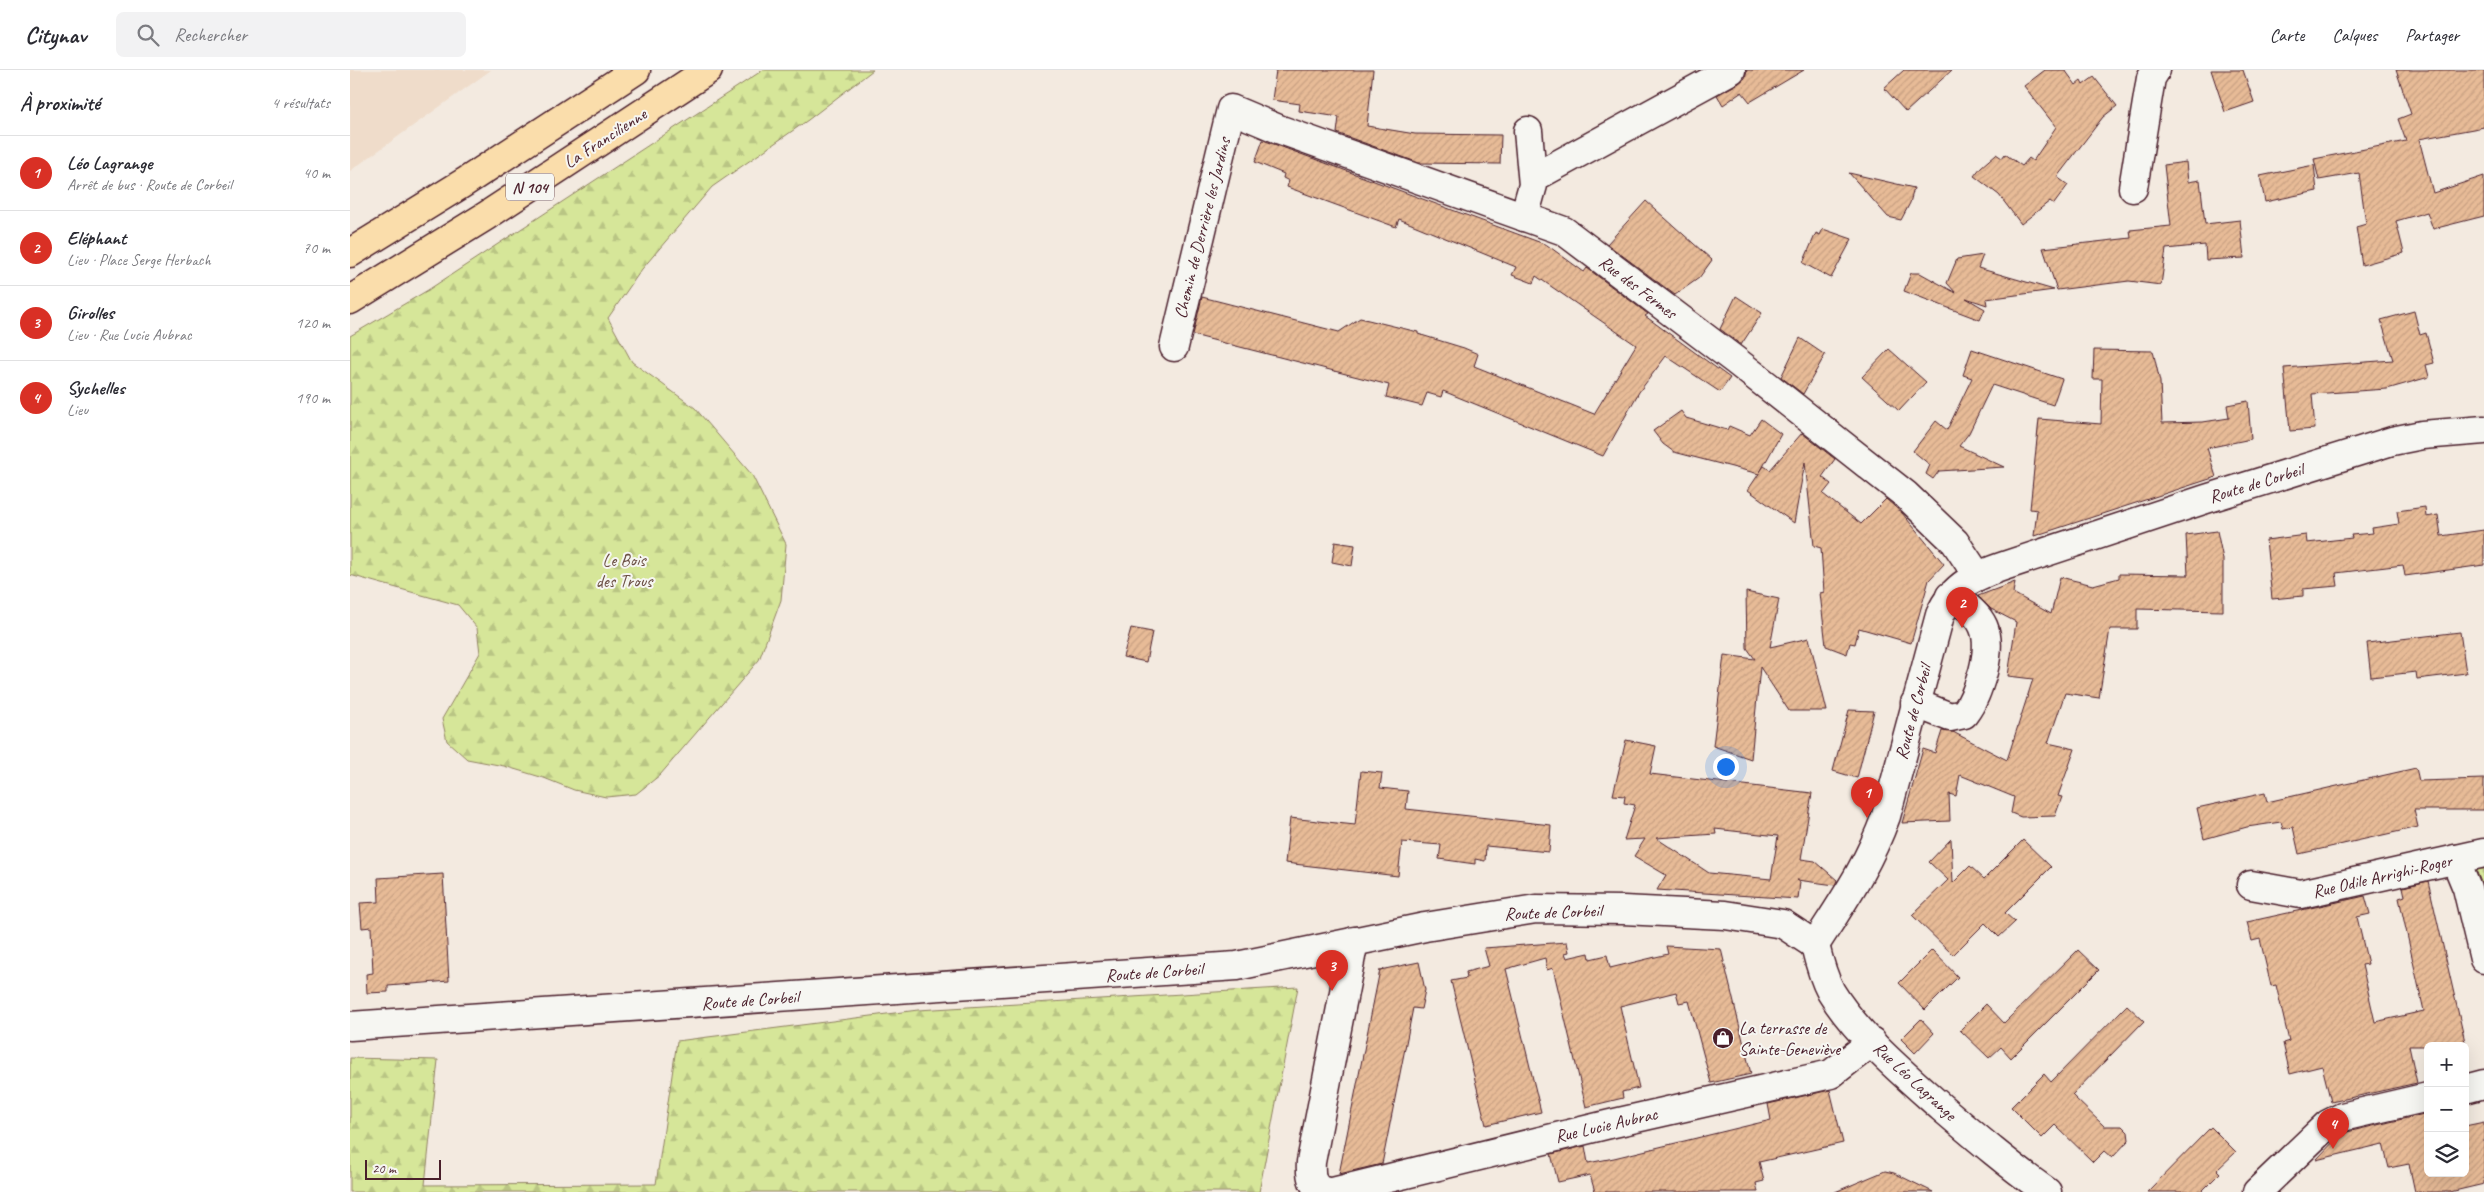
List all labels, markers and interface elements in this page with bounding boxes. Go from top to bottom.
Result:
search box [116,12,466,57]
text: Citynav [25,20,86,50]
icon: search [134,21,162,49]
text: Rechercher [174,23,247,47]
text: Carte [2270,24,2304,46]
text: Calques [2332,24,2377,46]
text: Partager [2405,24,2459,46]
text: À proximité [20,90,100,116]
text: 4 résultats [271,93,330,113]
street label: La Francilienne [559,102,651,173]
street label: Chemin de Derrière les Jardins [1169,134,1236,321]
text: Léo Lagrange [67,151,152,175]
text: 1 [32,163,40,183]
text: 40 m [303,163,330,183]
road number: N 104 [506,174,554,200]
text: Arrêt de bus · Route de Corbeil [67,175,232,195]
text: Eléphant [67,226,126,250]
text: 2 [32,238,40,258]
text: 70 m [303,238,330,258]
text: Lieu · Place Serge Herbach [67,250,211,270]
street label: Rue des Fermes [1595,251,1683,324]
text: Girolles [67,301,114,325]
text: 3 [32,313,40,333]
text: 120 m [296,313,330,333]
text: Lieu · Rue Lucie Aubrac [67,325,192,345]
text: Sychelles [67,376,125,400]
text: 4 [32,388,40,408]
text: 190 m [296,388,330,408]
text: Lieu [67,400,88,420]
street label: Route de Corbeil [2206,457,2309,508]
park label: Le Bois des Trous [596,549,654,592]
pin: 2 [1946,587,1978,628]
street label: Route de Corbeil [1890,659,1937,762]
your location [1713,754,1739,780]
pin: 1 [1851,777,1883,818]
street label: Rue Odile Arrighi-Roger [2310,849,2455,903]
street label: Route de Corbeil [1504,899,1605,925]
pin: 3 [1316,950,1348,991]
street label: Route de Corbeil [1105,957,1206,986]
street label: Route de Corbeil [701,985,802,1014]
place label: La terrasse de Sainte-Geneviève [1739,1017,1841,1060]
shop icon: La terrasse de Sainte-Geneviève [1711,1026,1735,1050]
street label: Rue Léo Lagrange [1869,1037,1962,1126]
map controls [2424,1042,2469,1177]
button: + [2424,1042,2469,1087]
button: − [2424,1087,2469,1132]
street label: Rue Lucie Aubrac [1553,1102,1661,1147]
pin: 4 [2317,1108,2349,1149]
button: layers [2424,1132,2469,1177]
scale bar [365,1157,441,1180]
text: 20 m [372,1160,396,1177]

